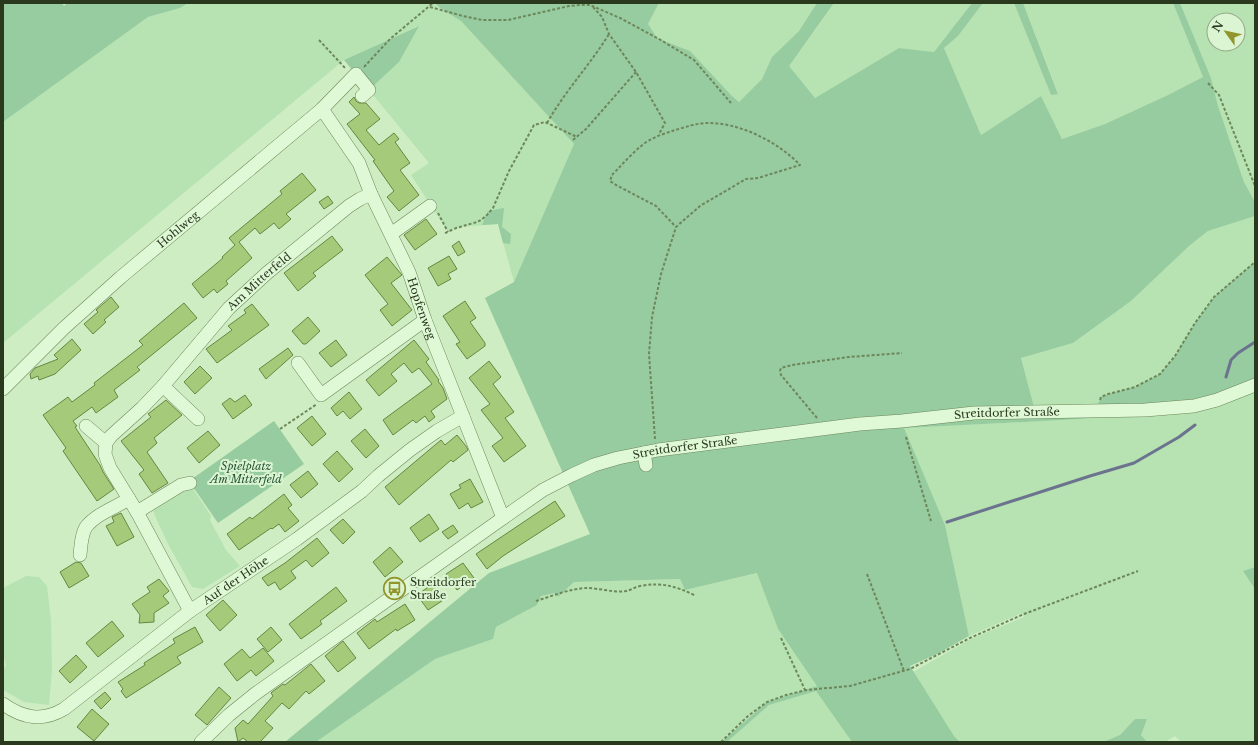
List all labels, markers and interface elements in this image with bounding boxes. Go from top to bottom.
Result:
north arrow [1206,12,1246,52]
text: N [1209,18,1227,35]
street label: Hohlweg [154,208,202,251]
street label: Am Mitterfeld [223,249,294,314]
street label: Hopfenweg [404,276,439,342]
street label: Streitdorfer Straße [953,404,1060,422]
street label: Streitdorfer Straße [631,433,738,462]
park label: Spielplatz Am Mitterfeld [208,459,282,486]
street label: Auf der Höhe [199,553,271,608]
bus stop icon: Streitdorfer Straße [382,575,408,601]
place label: Streitdorfer Straße [410,575,477,602]

